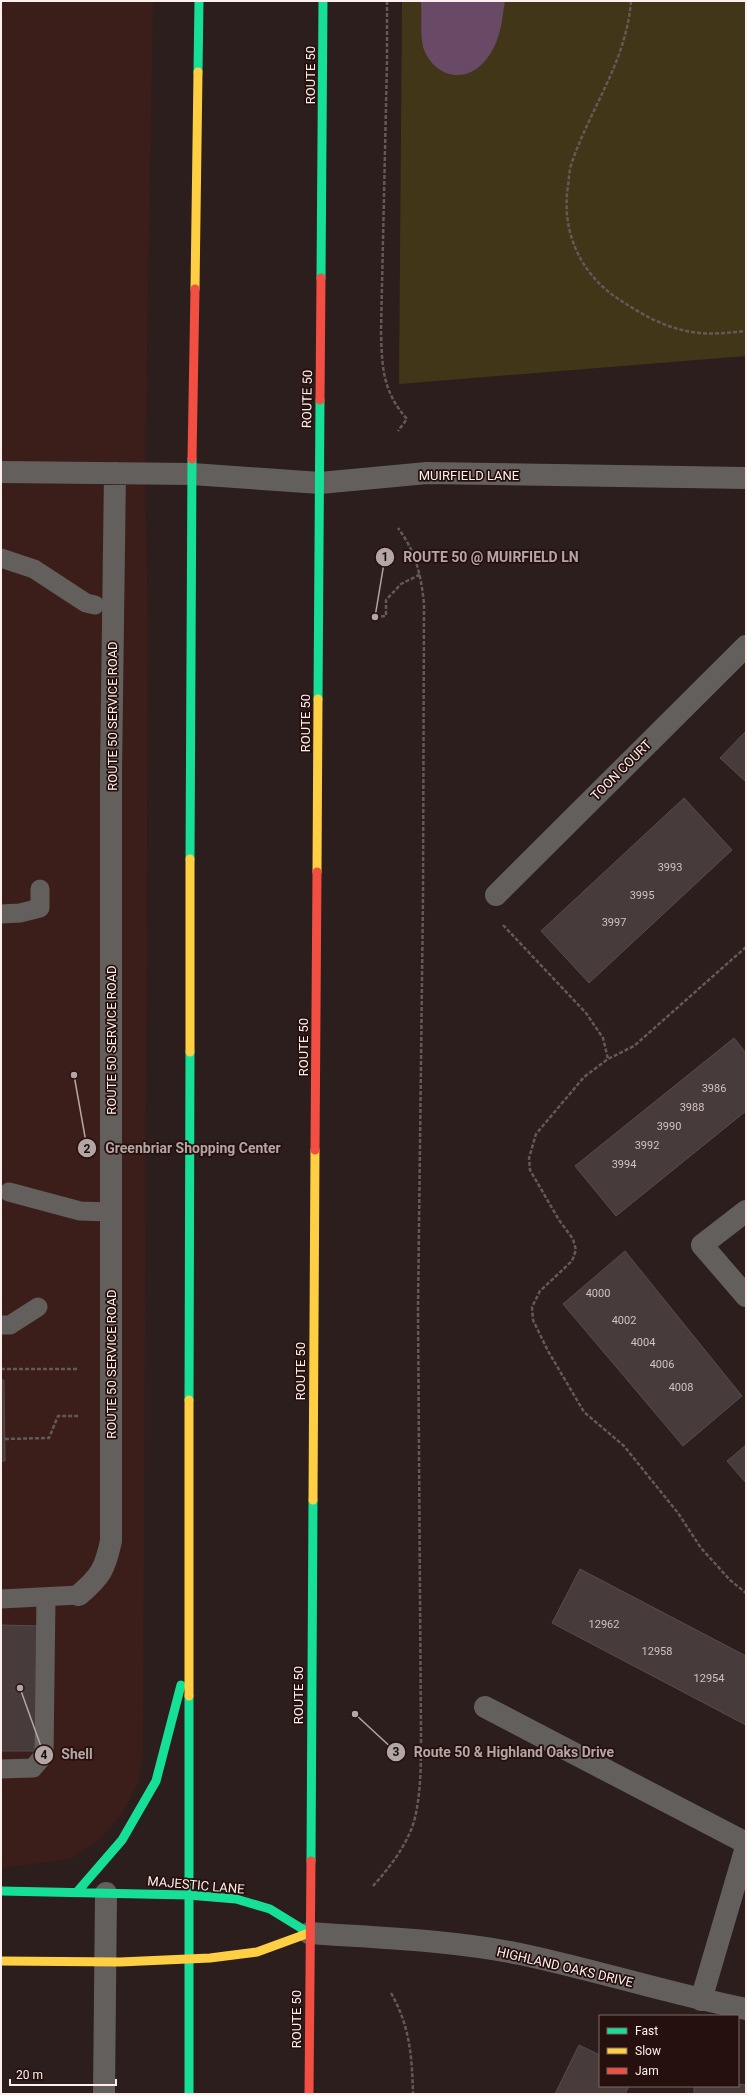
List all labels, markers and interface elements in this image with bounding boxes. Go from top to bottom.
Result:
street label: ROUTE 50 [303,46,318,104]
street label: ROUTE 50 [299,370,315,428]
street label: MUIRFIELD LANE [419,468,519,483]
callout: ROUTE 50 @ MUIRFIELD LN [375,544,587,570]
text: ROUTE 50 @ MUIRFIELD LN [403,549,579,565]
text: 1 [382,550,388,564]
street label: ROUTE 50 SERVICE ROAD [105,641,120,791]
street label: ROUTE 50 [298,694,313,752]
street label: TOON COURT [588,737,654,803]
house number: 3993 [658,861,682,874]
house number: 3995 [630,889,654,902]
house number: 3997 [602,916,626,929]
street label: ROUTE 50 SERVICE ROAD [104,965,119,1115]
street label: ROUTE 50 [296,1018,311,1076]
house number: 3986 [702,1082,726,1095]
house number: 3988 [680,1101,704,1114]
house number: 3990 [657,1120,681,1133]
callout: Greenbriar Shopping Center [77,1135,289,1161]
house number: 3992 [635,1139,659,1152]
text: Greenbriar Shopping Center [105,1140,281,1156]
text: 2 [84,1142,91,1156]
house number: 3994 [612,1158,636,1171]
house number: 4000 [586,1287,610,1300]
street label: ROUTE 50 SERVICE ROAD [104,1289,119,1439]
house number: 4002 [612,1314,636,1327]
house number: 4004 [631,1336,655,1349]
street label: ROUTE 50 [293,1342,308,1400]
house number: 4006 [650,1358,674,1371]
house number: 4008 [669,1381,693,1394]
house number: 12962 [589,1618,619,1631]
house number: 12958 [642,1645,672,1658]
street label: ROUTE 50 [291,1666,306,1724]
house number: 12954 [694,1672,724,1685]
callout: Route 50 & Highland Oaks Drive [386,1739,622,1765]
callout: Shell [34,1742,101,1768]
text: Route 50 & Highland Oaks Drive [414,1744,615,1760]
text: 3 [393,1745,400,1759]
text: Shell [61,1746,93,1762]
text: 4 [41,1748,48,1762]
street label: MAJESTIC LANE [147,1873,245,1897]
street label: HIGHLAND OAKS DRIVE [495,1944,635,1990]
street label: ROUTE 50 [289,1990,304,2048]
legend [599,2015,739,2087]
text: Fast [635,2024,658,2038]
text: Slow [635,2044,661,2058]
scale bar [10,2061,116,2087]
text: Jam [635,2064,659,2078]
text: 20 m [16,2068,43,2082]

